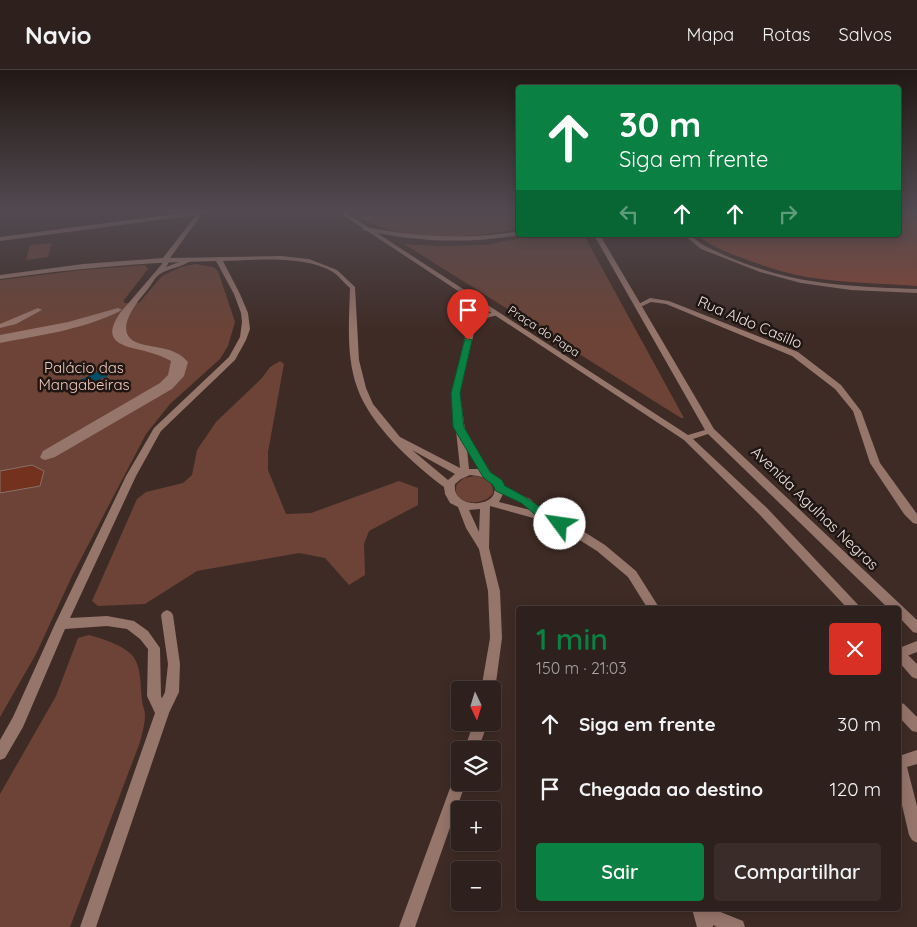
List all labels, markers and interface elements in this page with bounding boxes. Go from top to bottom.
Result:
text: Navio [25,20,92,50]
text: Mapa [687,23,734,46]
text: Rotas [762,23,811,46]
text: Salvos [839,23,892,46]
text: 30 m [619,102,701,146]
icon: ahead [536,105,601,170]
text: Siga em frente [619,145,768,173]
icon: left [615,200,643,228]
icon: ahead [668,200,696,228]
icon: ahead [721,200,749,228]
icon: right [774,200,802,228]
pin [447,289,489,340]
street label: Rua Aldo Casillo [695,291,805,353]
icon: arrive [454,296,482,324]
street label: Praça do Papa [505,302,583,360]
park label: Palácio das Mangabeiras [38,358,130,394]
street label: Avenida Agulhas Negras [747,442,883,574]
position arrow [533,497,585,549]
text: 1 min [536,620,608,658]
button: close [829,623,881,675]
text: 150 m · 21:03 [536,658,627,678]
north arrow [451,681,501,731]
map controls [451,681,501,911]
icon: ahead [536,710,564,738]
text: Siga em frente [579,712,716,736]
text: 30 m [837,712,881,736]
button: layers [451,741,501,791]
icon: arrive [536,775,564,803]
text: Chegada ao destino [579,777,763,801]
text: 120 m [830,777,881,801]
button: + [451,801,501,851]
button: Sair [536,843,704,901]
button: Compartilhar [714,843,881,901]
button: − [451,861,501,911]

